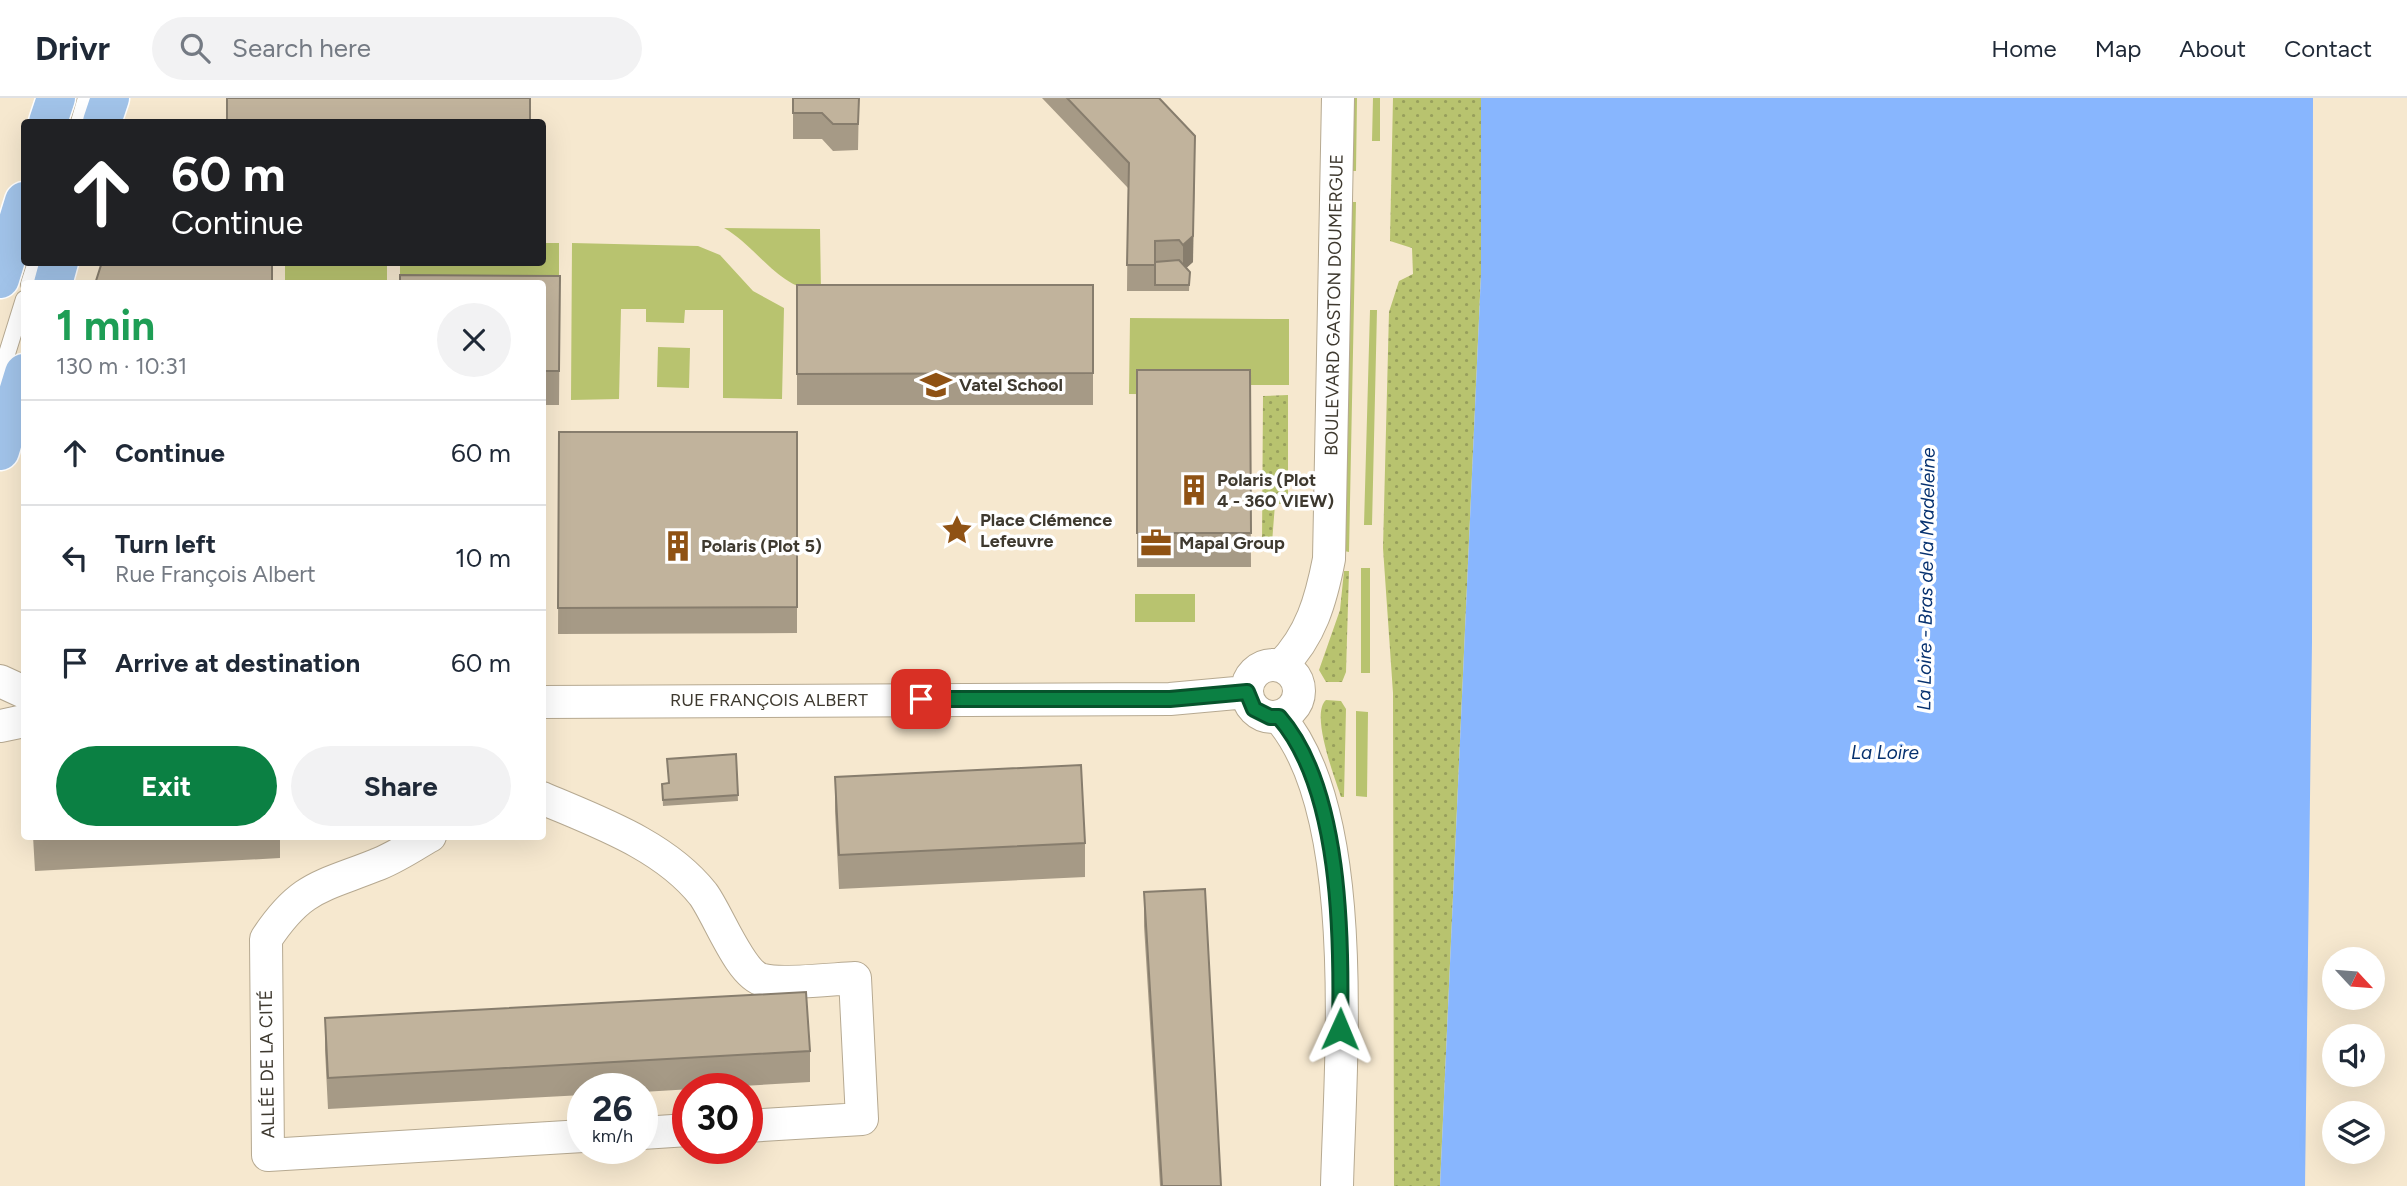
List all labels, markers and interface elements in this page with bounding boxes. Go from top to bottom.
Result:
search box [152,17,642,80]
text: Drivr [35,29,110,68]
icon: search [176,29,214,67]
text: Search here [232,32,371,64]
text: Home [1991,34,2057,63]
text: Map [2095,34,2141,63]
text: About [2179,34,2246,63]
text: Contact [2284,34,2372,63]
text: 60 m [171,144,286,203]
icon: ahead [56,147,147,238]
street label: BOULEVARD GASTON DOUMERGUE [1320,154,1348,456]
text: Continue [171,204,303,242]
text: 1 min [56,300,155,351]
button: close [437,303,511,377]
text: 130 m · 10:31 [56,352,187,380]
school or university icon: Vatel School [919,368,953,402]
place label: Vatel School [959,374,1063,396]
icon: ahead [56,434,94,472]
text: Continue [115,437,225,469]
text: 60 m [451,437,511,469]
water label: La Loire - Bras de la Madeleine [1912,447,1940,711]
place label: Polaris (Plot 4 - 360 VIEW) [1217,469,1334,512]
building icon: Polaris (Plot 4 - 360 VIEW) [1177,473,1211,507]
place label: Place Clémence Lefeuvre [980,509,1112,552]
place icon: Place Clémence Lefeuvre [940,513,974,547]
office icon: Mapal Group [1139,526,1173,560]
text: Turn left [115,528,216,560]
building icon: Polaris (Plot 5) [661,529,695,563]
place label: Mapal Group [1179,532,1285,554]
place label: Polaris (Plot 5) [701,535,822,557]
icon: left [56,539,94,577]
text: 10 m [455,542,511,574]
text: Rue François Albert [115,560,316,588]
icon: arrive [56,644,94,682]
text: Arrive at destination [115,647,360,679]
text: 60 m [451,647,511,679]
pin [891,669,951,729]
icon: arrive [902,680,940,718]
street label: RUE FRANÇOIS ALBERT [670,689,868,711]
water label: La Loire [1851,741,1920,764]
button: Exit [56,746,277,826]
button: Share [291,746,511,826]
north arrow [2322,947,2385,1010]
map controls [2322,947,2385,1164]
street label: ALLÉE DE LA CITÉ [255,990,279,1138]
position arrow [1303,992,1377,1066]
button: sound [2322,1024,2385,1087]
speed limit sign: 30 [672,1073,763,1164]
text: 26 [592,1088,633,1130]
button: layers [2322,1101,2385,1164]
text: km/h [592,1125,633,1147]

